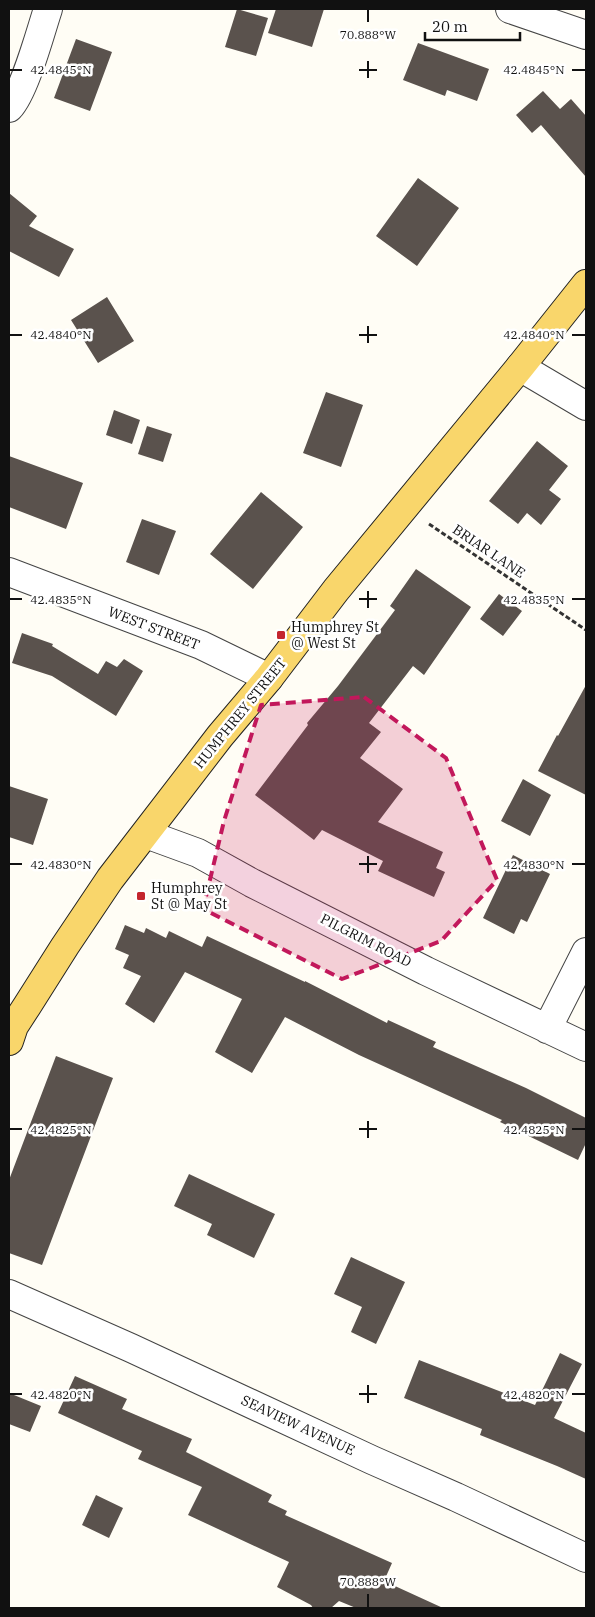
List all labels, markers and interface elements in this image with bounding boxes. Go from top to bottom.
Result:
scale bar [425,10,520,42]
text: 20 m [432,17,468,36]
text: 70.888°W [340,27,397,42]
text: 42.4845°N [30,62,92,77]
text: 42.4845°N [503,62,565,77]
text: 42.4840°N [30,327,92,342]
text: 42.4840°N [503,327,565,342]
street label: BRIAR LANE [449,520,529,582]
text: 42.4835°N [30,592,92,607]
text: 42.4835°N [503,592,565,607]
street label: WEST STREET [106,602,202,654]
place label: Humphrey St @ West St [291,618,379,652]
marker: Humphrey St @ West St [275,629,287,641]
street label: HUMPHREY STREET [190,654,290,772]
text: 42.4830°N [30,857,92,872]
text: 42.4830°N [503,857,565,872]
place label: Humphrey St @ May St [151,879,227,913]
marker: Humphrey St @ May St [135,890,147,902]
street label: PILGRIM ROAD [317,909,415,971]
text: 42.4825°N [30,1122,92,1137]
text: 42.4825°N [503,1122,565,1137]
text: 42.4820°N [30,1387,92,1402]
text: 42.4820°N [503,1387,565,1402]
street label: SEAVIEW AVENUE [238,1391,358,1459]
text: 70.888°W [340,1574,397,1589]

